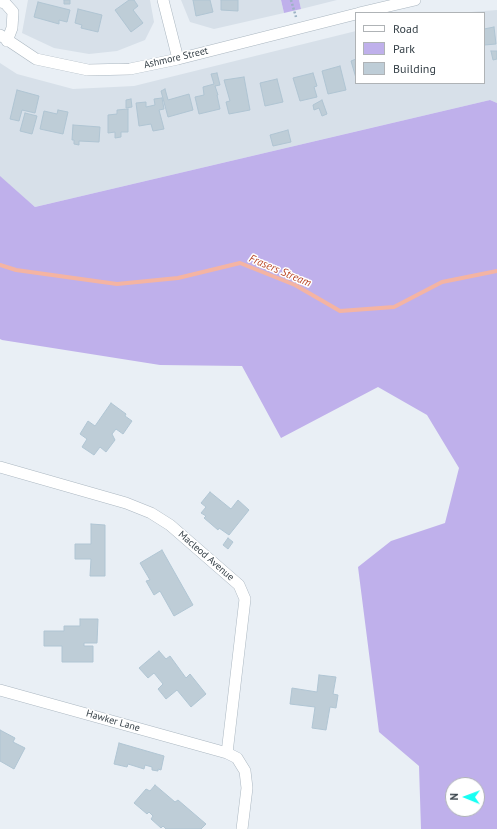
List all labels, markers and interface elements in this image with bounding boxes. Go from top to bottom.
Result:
legend [355,12,485,84]
text: Road [393,21,418,36]
text: Park [393,41,415,56]
street label: Ashmore Street [143,45,209,71]
text: Building [393,61,436,76]
water label: Frasers Stream [247,252,313,290]
street label: Macleod Avenue [176,529,236,583]
street label: Hawker Lane [85,708,141,734]
north arrow [445,777,485,817]
text: N [447,793,461,801]

